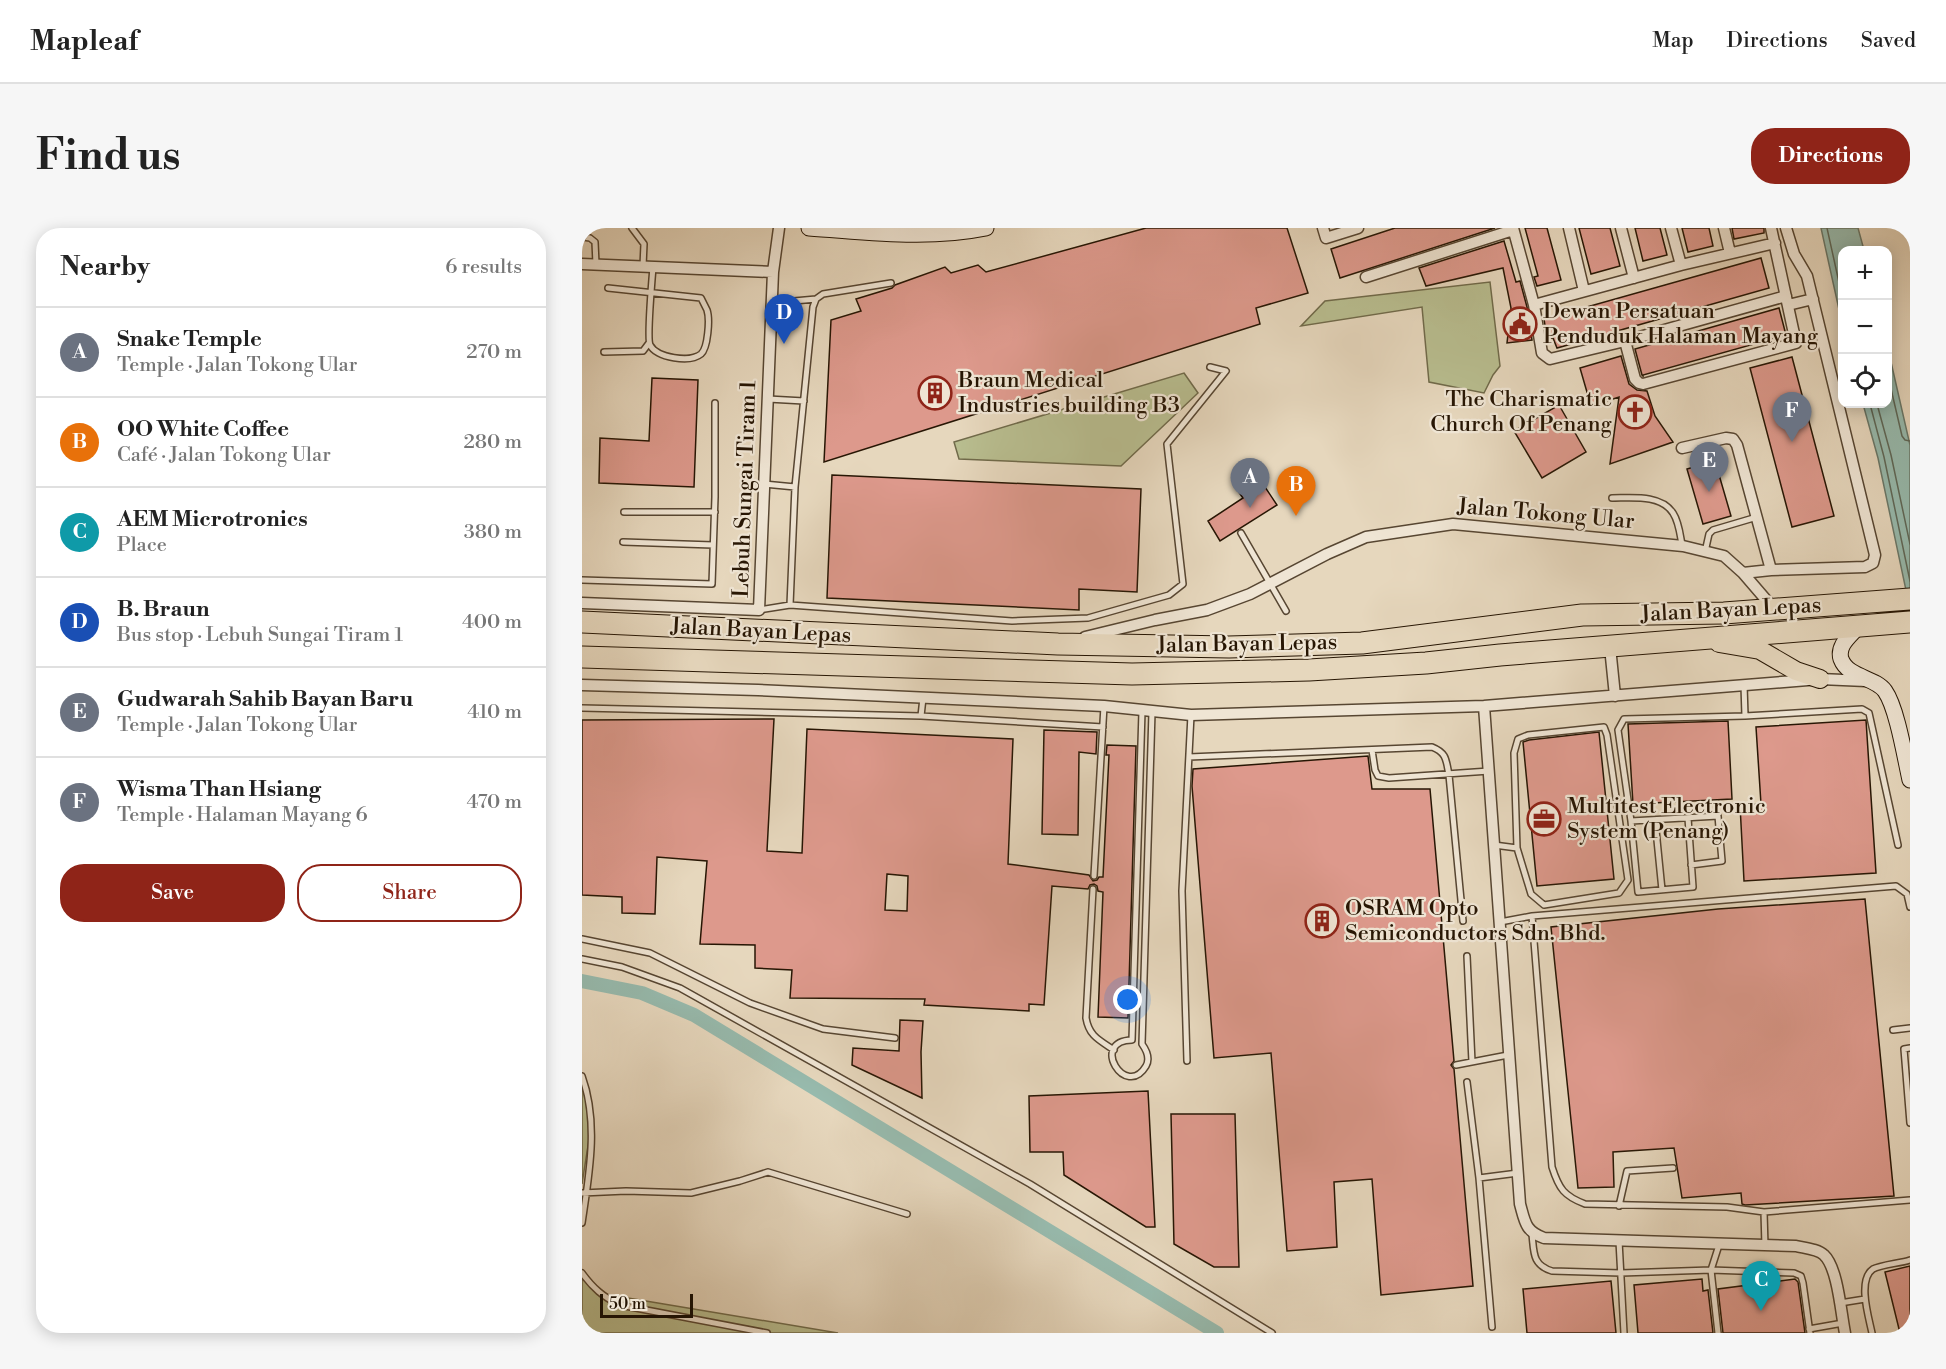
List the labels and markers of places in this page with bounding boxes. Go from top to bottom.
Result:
pin: D [764,294,804,344]
place label: Dewan Persatuan Penduduk Halaman Mayang [1543,298,1819,350]
public building icon: Dewan Persatuan Penduduk Halaman Mayang [1502,306,1538,342]
place label: Braun Medical Industries building B3 [957,367,1180,419]
building icon: Braun Medical Industries building B3 [917,375,953,411]
place label: The Charismatic Church Of Penang [1430,386,1613,438]
pin: F [1772,392,1812,442]
church icon: The Charismatic Church Of Penang [1617,394,1653,430]
pin: E [1690,442,1728,492]
pin: A [1230,458,1270,508]
pin: B [1276,466,1316,516]
place label: Multitest Electronic System (Penang) [1567,793,1766,845]
office icon: Multitest Electronic System (Penang) [1526,801,1562,837]
place label: OSRAM Opto Semiconductors Sdn. Bhd. [1345,895,1605,947]
building icon: OSRAM Opto Semiconductors Sdn. Bhd. [1304,903,1340,939]
pin: C [1742,1262,1780,1311]

